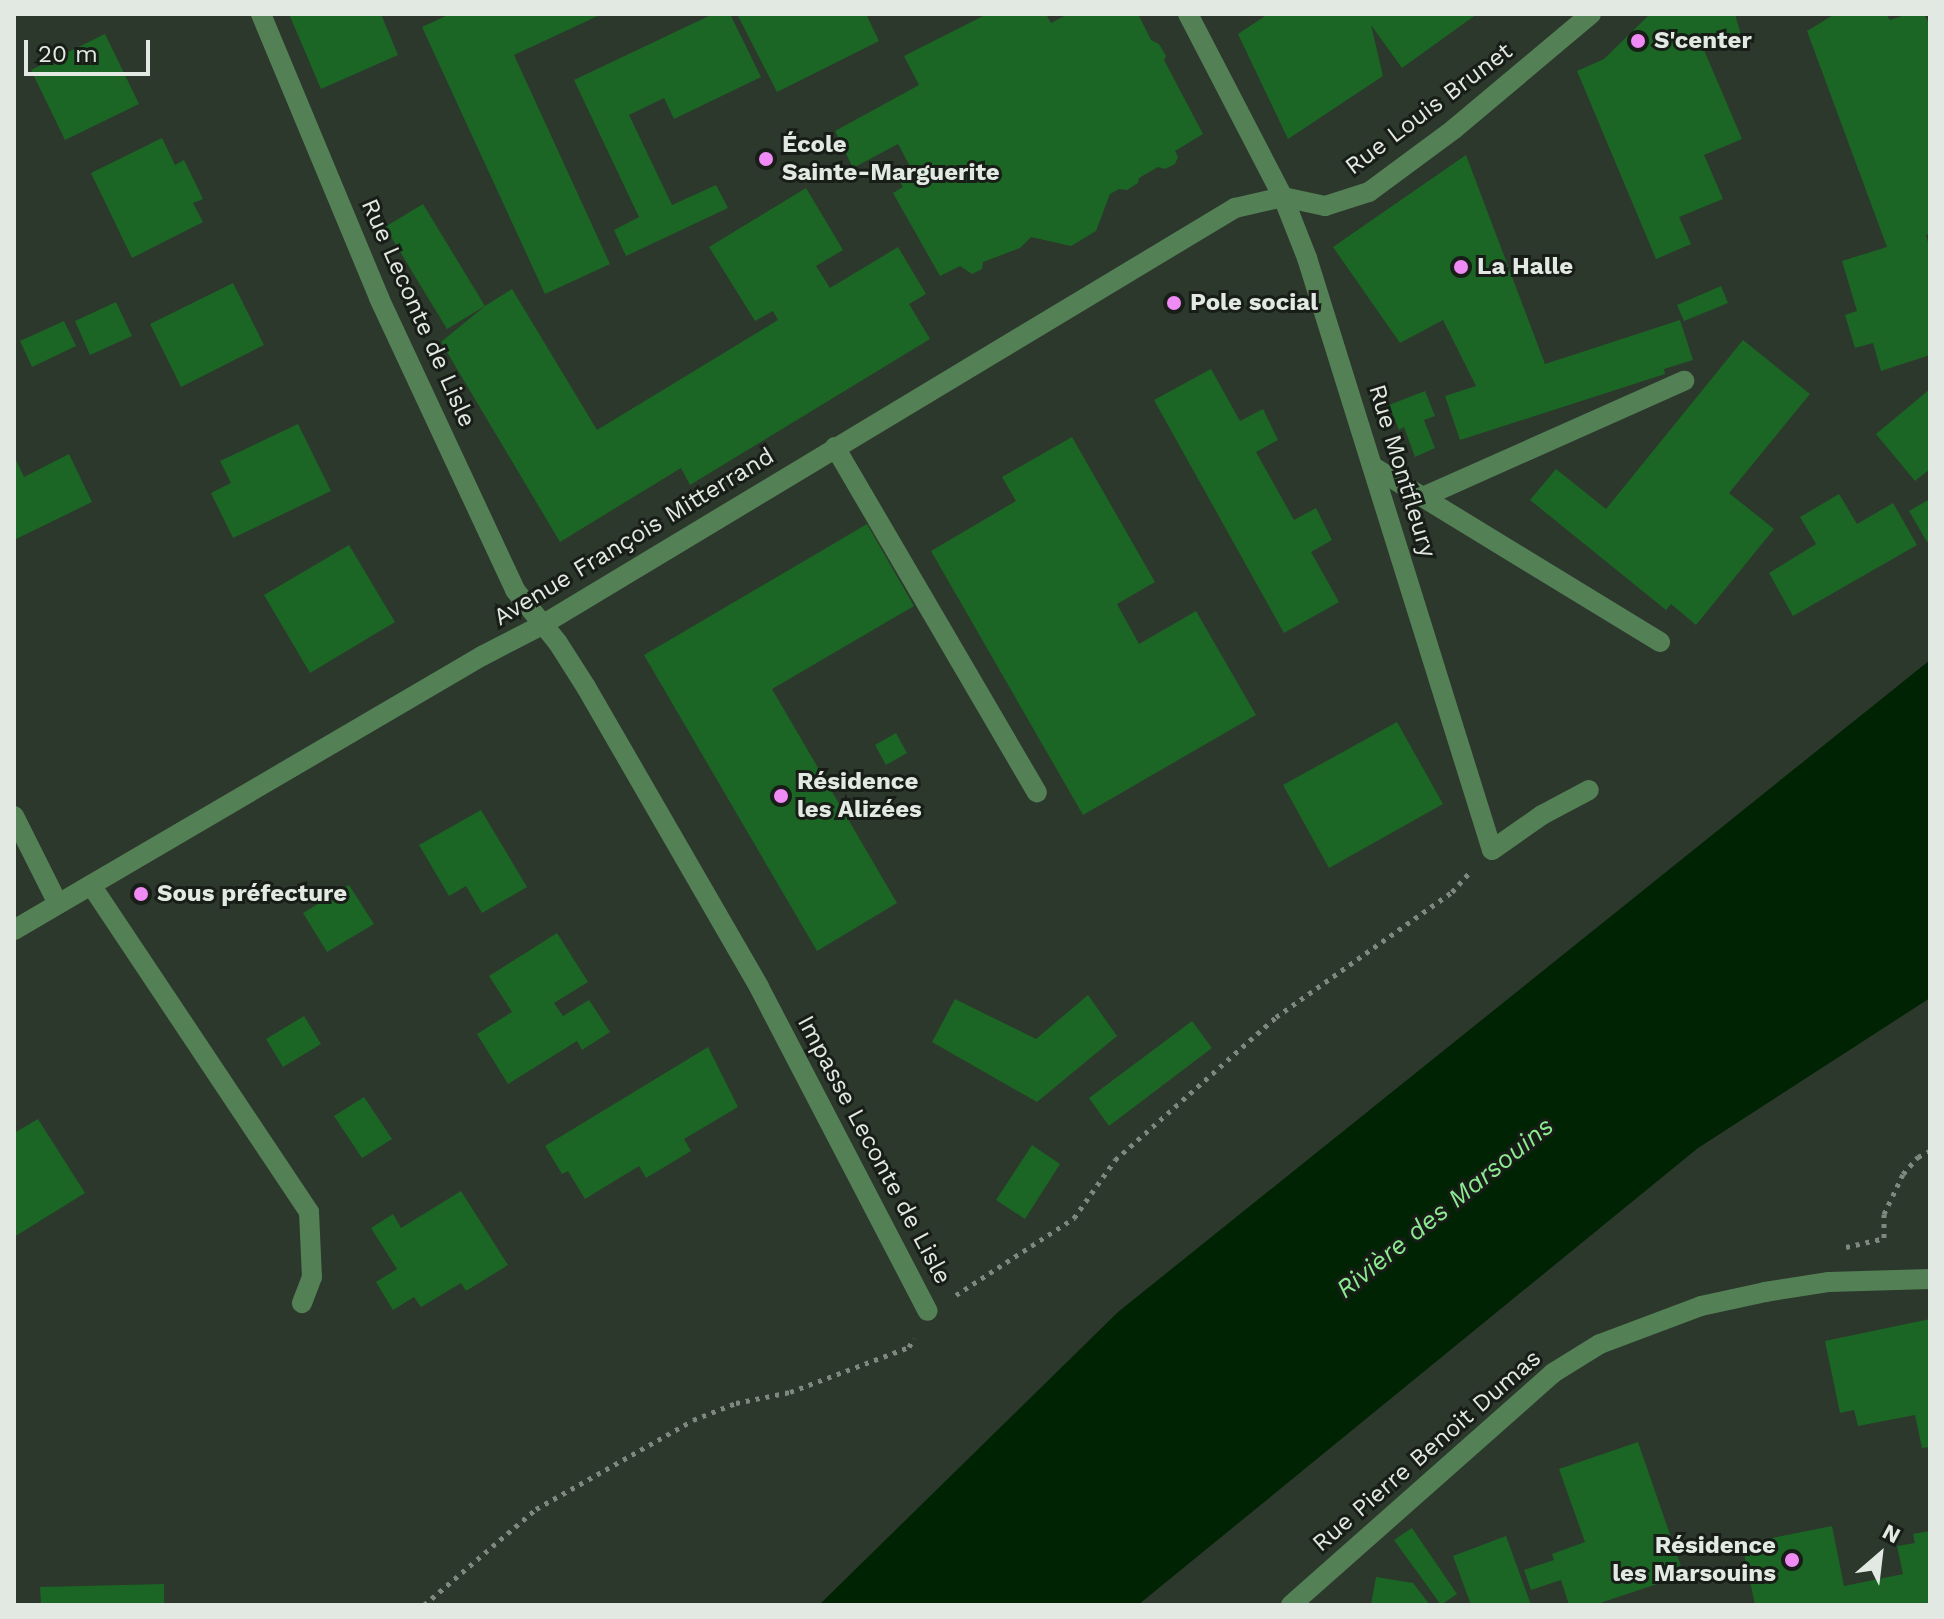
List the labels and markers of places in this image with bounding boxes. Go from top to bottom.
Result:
place label: S'center [1654,27,1752,55]
marker: S'center [1629,32,1647,50]
place label: École Sainte-Marguerite [782,131,1000,187]
marker: École Sainte-Marguerite [757,150,775,168]
place label: La Halle [1477,253,1573,281]
marker: La Halle [1452,258,1470,276]
place label: Pole social [1190,289,1318,317]
marker: Pole social [1165,294,1183,312]
place label: Résidence les Alizées [797,768,922,824]
marker: Résidence les Alizées [772,787,790,805]
place label: Sous préfecture [157,880,347,908]
marker: Sous préfecture [132,885,150,903]
place label: Résidence les Marsouins [1612,1532,1776,1588]
marker: Résidence les Marsouins [1783,1551,1801,1569]

